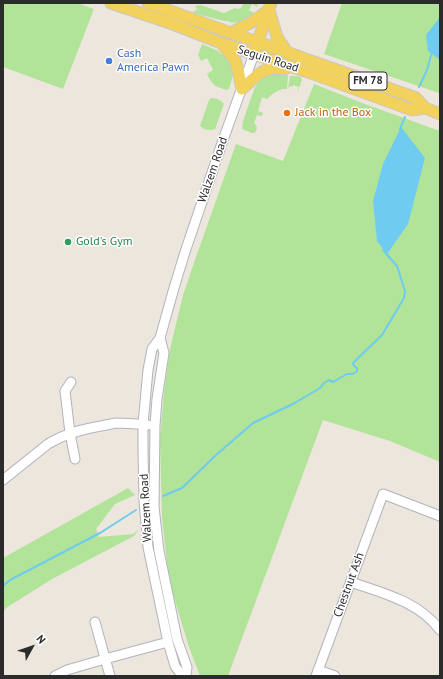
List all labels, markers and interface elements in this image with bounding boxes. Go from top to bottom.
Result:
street label: Seguin Road [236,42,300,76]
place label: Cash America Pawn [117,47,189,75]
marker: Cash America Pawn [104,56,114,66]
road number: FM 78 [349,72,387,90]
place label: Jack in the Box [295,106,371,120]
marker: Jack in the Box [282,108,292,118]
street label: Walzem Road [195,135,231,205]
place label: Gold's Gym [76,235,133,249]
marker: Gold's Gym [63,237,73,247]
street label: Walzem Road [137,473,155,543]
street label: Chestnut Ash [331,551,367,619]
north arrow [12,627,52,667]
text: N [34,632,49,647]

